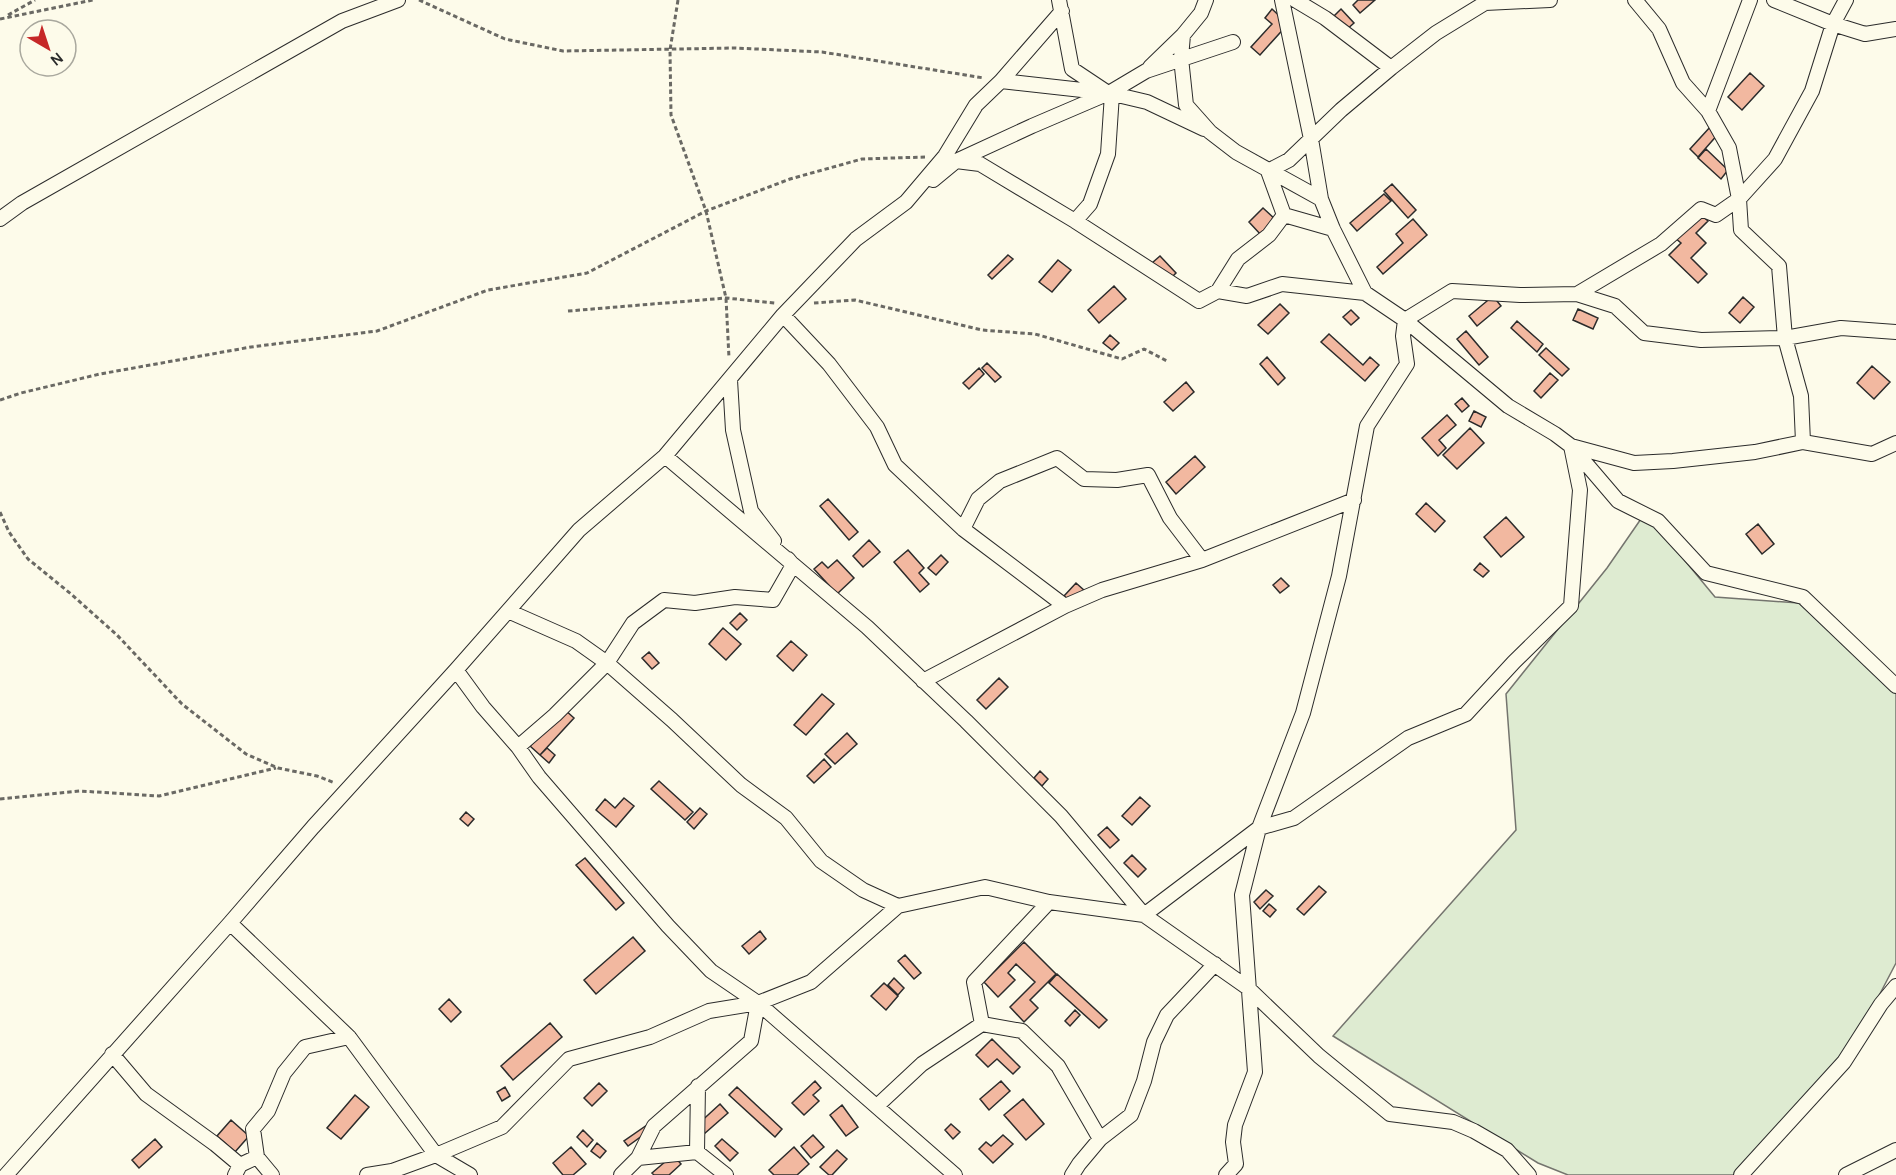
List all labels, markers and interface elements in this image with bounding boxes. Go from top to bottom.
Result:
north arrow [18,18,78,78]
text: N [47,48,68,70]

